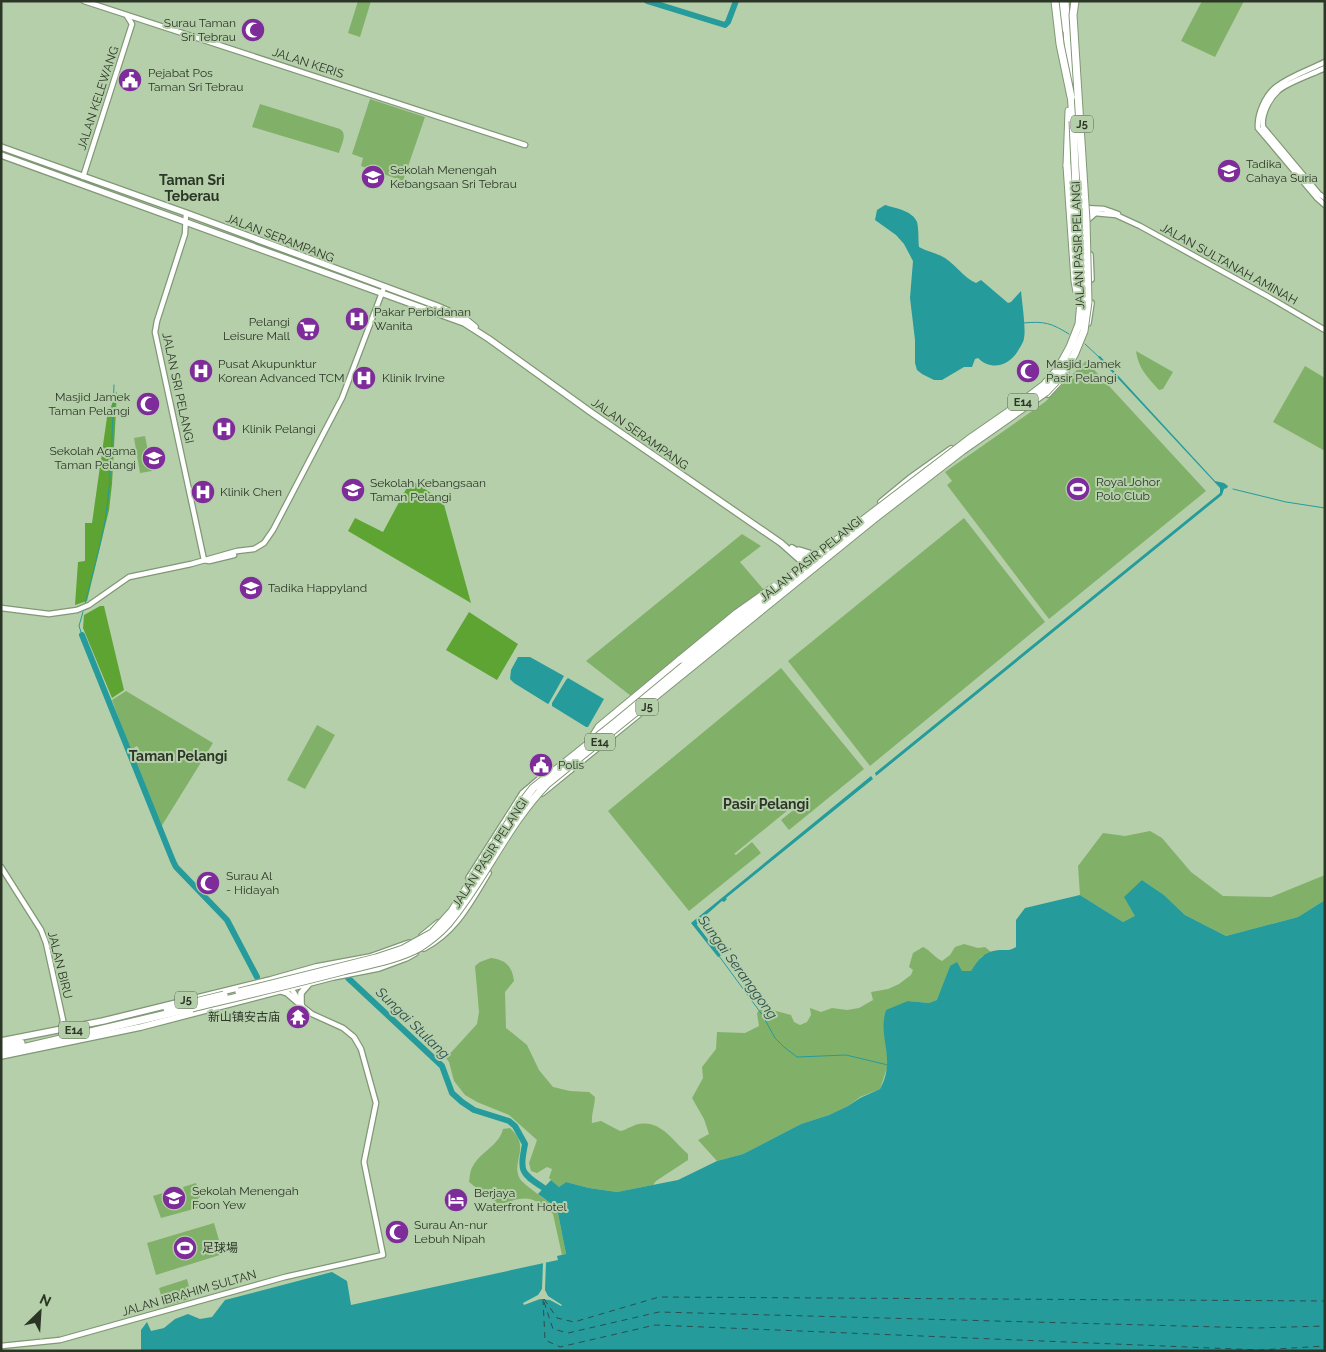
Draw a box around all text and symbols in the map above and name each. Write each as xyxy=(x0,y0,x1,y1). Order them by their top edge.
place label: Surau Taman Sri Tebrau xyxy=(164,16,236,44)
mosque icon: Surau Taman Sri Tebrau xyxy=(240,17,266,43)
street label: JALAN KELEWANG xyxy=(75,44,121,152)
street label: JALAN KERIS xyxy=(271,45,345,81)
place label: Pejabat Pos Taman Sri Tebrau xyxy=(148,66,243,94)
public building icon: Pejabat Pos Taman Sri Tebrau xyxy=(117,67,143,93)
road number: J5 xyxy=(1071,116,1093,132)
place label: Tadika Cahaya Suria xyxy=(1246,157,1318,185)
school or university icon: Tadika Cahaya Suria xyxy=(1216,158,1242,184)
place label: Sekolah Menengah Kebangsaan Sri Tebrau xyxy=(390,163,517,191)
school or university icon: Sekolah Menengah Kebangsaan Sri Tebrau xyxy=(360,164,386,190)
district label: Taman Sri Teberau xyxy=(159,172,225,204)
street label: JALAN PASIR PELANGI xyxy=(1069,181,1087,309)
street label: JALAN SERAMPANG xyxy=(224,211,336,265)
street label: JALAN SULTANAH AMINAH xyxy=(1158,220,1300,308)
place label: Pakar Perbidanan Wanita xyxy=(374,305,471,333)
hospital icon: Pakar Perbidanan Wanita xyxy=(344,306,370,332)
place label: Pelangi Leisure Mall xyxy=(223,315,291,343)
supermarket icon: Pelangi Leisure Mall xyxy=(295,316,321,342)
street label: JALAN SRI PELANGI xyxy=(159,331,197,445)
place label: Pusat Akupunktur Korean Advanced TCM xyxy=(218,357,344,385)
place label: Masjid Jamek Pasir Pelangi xyxy=(1046,357,1122,385)
hospital icon: Pusat Akupunktur Korean Advanced TCM xyxy=(188,358,214,384)
mosque icon: Masjid Jamek Pasir Pelangi xyxy=(1015,358,1041,384)
hospital icon: Klinik Irvine xyxy=(351,365,377,391)
place label: Klinik Irvine xyxy=(382,371,445,385)
place label: Masjid Jamek Taman Pelangi xyxy=(49,390,131,418)
mosque icon: Masjid Jamek Taman Pelangi xyxy=(135,391,161,417)
road number: E14 xyxy=(1008,394,1038,411)
street label: JALAN SERAMPANG xyxy=(589,395,691,473)
hospital icon: Klinik Pelangi xyxy=(211,416,237,442)
place label: Klinik Pelangi xyxy=(242,422,316,436)
place label: Sekolah Agama Taman Pelangi xyxy=(50,444,136,472)
school or university icon: Sekolah Agama Taman Pelangi xyxy=(141,445,167,471)
place label: Royal Johor Polo Club xyxy=(1096,475,1161,503)
place label: Sekolah Kebangsaan Taman Pelangi xyxy=(370,476,486,504)
sports icon: Royal Johor Polo Club xyxy=(1065,476,1091,502)
school or university icon: Sekolah Kebangsaan Taman Pelangi xyxy=(340,477,366,503)
hospital icon: Klinik Chen xyxy=(190,479,216,505)
place label: Klinik Chen xyxy=(220,485,282,499)
street label: JALAN PASIR PELANGI xyxy=(757,513,865,605)
school or university icon: Tadika Happyland xyxy=(238,575,264,601)
place label: Tadika Happyland xyxy=(268,581,367,595)
road number: J5 xyxy=(636,699,658,716)
road number: E14 xyxy=(585,734,615,750)
district label: Taman Pelangi xyxy=(129,748,227,764)
public building icon: Polis xyxy=(528,752,554,778)
place label: Polis xyxy=(558,758,584,772)
street label: JALAN PASIR PELANGI xyxy=(449,796,531,910)
district label: Pasir Pelangi xyxy=(723,796,809,812)
place label: Surau Al - Hidayah xyxy=(226,869,279,897)
mosque icon: Surau Al - Hidayah xyxy=(195,870,221,896)
water label: Sungai Seranggong xyxy=(694,911,781,1022)
street label: JALAN BIRU xyxy=(45,930,75,1000)
water label: Sungai Stulang xyxy=(372,983,453,1062)
road number: J5 xyxy=(175,992,197,1008)
temple icon: 新山镇安古庙 xyxy=(285,1004,311,1030)
place label: 新山镇安古庙 xyxy=(208,1010,280,1024)
road number: E14 xyxy=(59,1022,89,1038)
place label: Sekolah Menengah Foon Yew xyxy=(192,1184,299,1212)
school or university icon: Sekolah Menengah Foon Yew xyxy=(161,1185,187,1211)
place label: Berjaya Waterfront Hotel xyxy=(474,1186,567,1214)
hotel icon: Berjaya Waterfront Hotel xyxy=(443,1187,469,1213)
place label: Surau An-nur Lebuh Nipah xyxy=(414,1218,488,1246)
mosque icon: Surau An-nur Lebuh Nipah xyxy=(384,1219,410,1245)
sports icon: 足球場 xyxy=(172,1235,198,1261)
place label: 足球場 xyxy=(202,1241,238,1255)
street label: JALAN IBRAHIM SULTAN xyxy=(120,1267,258,1319)
north arrow xyxy=(15,1287,65,1337)
text: N xyxy=(37,1291,54,1310)

